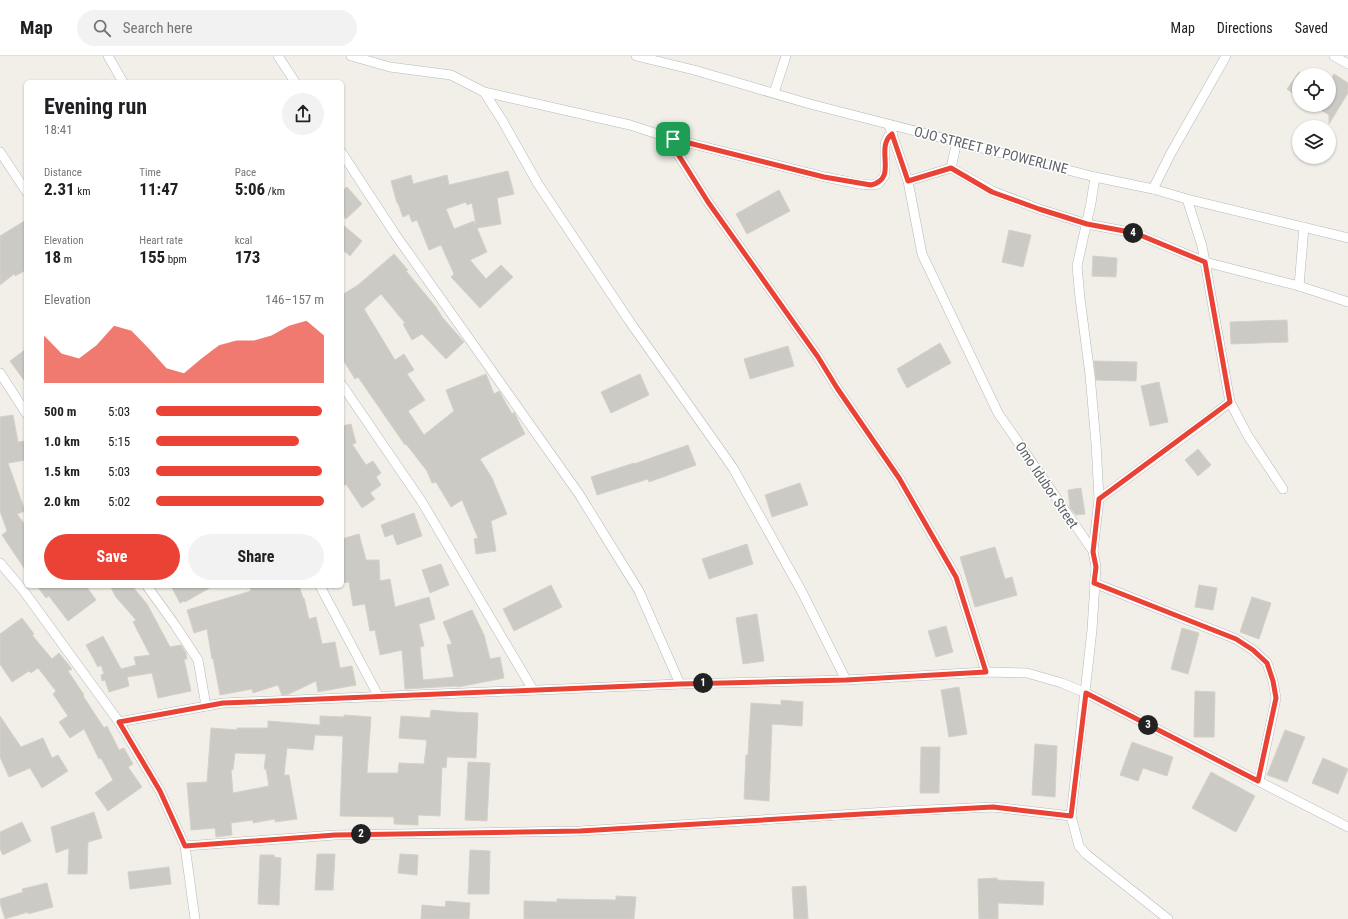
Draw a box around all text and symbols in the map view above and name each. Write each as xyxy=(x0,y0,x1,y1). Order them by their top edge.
search box xyxy=(77,10,357,46)
text: Map xyxy=(20,16,53,39)
icon: search xyxy=(91,17,113,39)
text: Search here xyxy=(123,19,193,37)
text: Map xyxy=(1171,20,1195,36)
text: Directions xyxy=(1217,20,1273,36)
text: Saved xyxy=(1295,20,1328,36)
map controls xyxy=(1292,68,1336,164)
button: locate xyxy=(1292,68,1336,112)
button: share xyxy=(282,93,324,135)
text: Evening run xyxy=(44,94,147,119)
button: layers xyxy=(1292,120,1336,164)
text: 18:41 xyxy=(44,122,73,137)
pin xyxy=(656,122,690,156)
street label: OJO STREET BY POWERLINE xyxy=(912,123,1070,177)
icon: arrive xyxy=(662,128,684,150)
text: Distance xyxy=(44,166,82,179)
text: Time xyxy=(139,166,161,179)
text: Pace xyxy=(235,166,256,179)
text: 2.31 xyxy=(44,179,75,199)
text: 11:47 xyxy=(139,179,178,199)
text: 5:06 xyxy=(235,179,265,199)
text: km xyxy=(75,185,90,198)
text: /km xyxy=(265,185,285,198)
pin: 4 xyxy=(1123,223,1143,243)
text: 4 xyxy=(1130,226,1136,239)
text: Elevation xyxy=(44,234,84,247)
text: Heart rate xyxy=(139,234,183,247)
text: kcal xyxy=(235,234,252,247)
text: 18 xyxy=(44,247,61,267)
text: 155 xyxy=(139,247,165,267)
text: 173 xyxy=(235,247,260,267)
text: m xyxy=(61,253,72,266)
text: bpm xyxy=(165,253,187,266)
text: Elevation xyxy=(44,292,91,307)
text: 146–157 m xyxy=(265,292,324,307)
text: 500 m xyxy=(44,404,76,419)
text: 5:03 xyxy=(108,404,130,419)
text: 1.0 km xyxy=(44,434,80,449)
text: 5:15 xyxy=(108,434,130,449)
street label: Omo Idubor Street xyxy=(1012,439,1082,531)
text: 1.5 km xyxy=(44,464,80,479)
text: 5:03 xyxy=(108,464,130,479)
text: 2.0 km xyxy=(44,494,80,509)
text: 5:02 xyxy=(108,494,130,509)
button: Save xyxy=(44,534,180,580)
button: Share xyxy=(188,534,324,580)
pin: 1 xyxy=(693,673,713,693)
text: 1 xyxy=(700,676,706,689)
pin: 3 xyxy=(1138,715,1158,735)
text: 3 xyxy=(1145,718,1151,731)
pin: 2 xyxy=(351,824,371,844)
text: 2 xyxy=(358,827,364,840)

